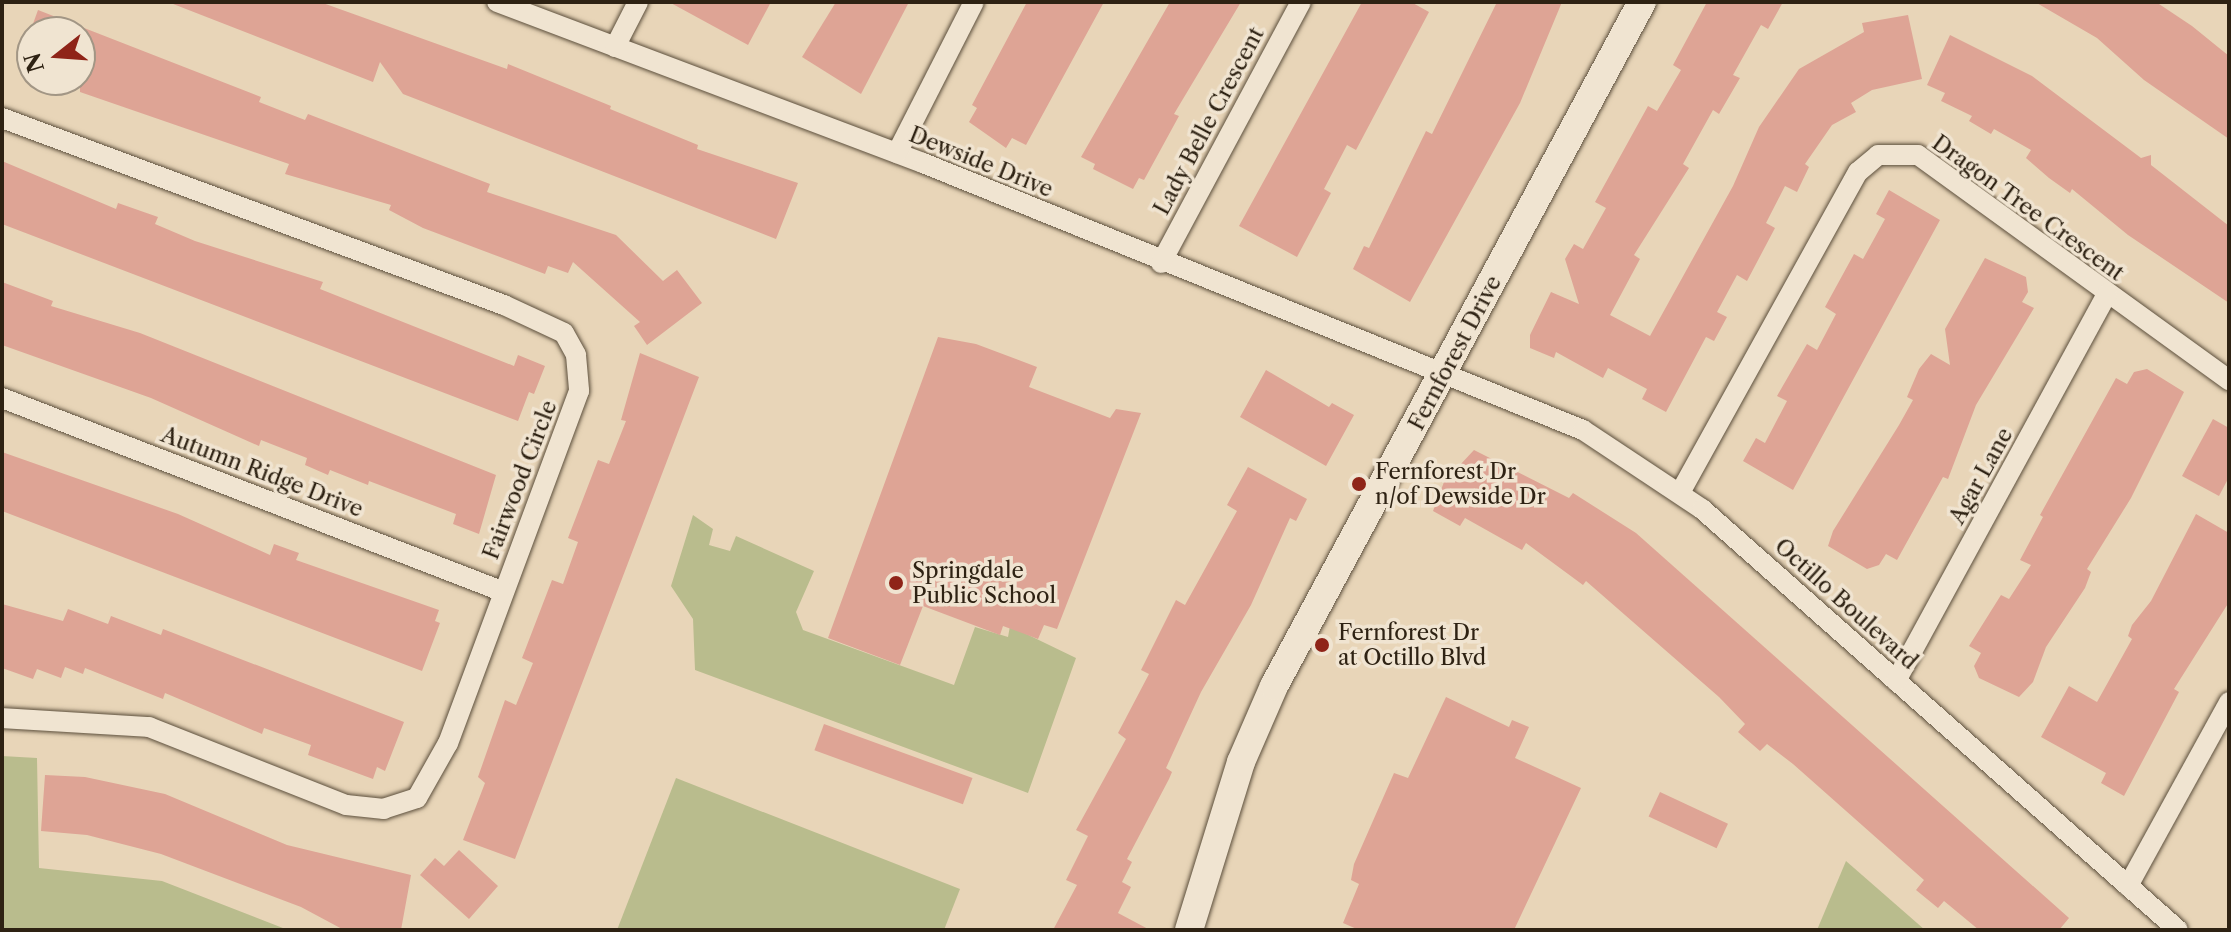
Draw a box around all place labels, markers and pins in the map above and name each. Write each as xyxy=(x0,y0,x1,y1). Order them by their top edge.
place label: Fernforest Dr n/of Dewside Dr xyxy=(1375,458,1546,510)
marker: Fernforest Dr n/of Dewside Dr xyxy=(1350,475,1368,493)
place label: Springdale Public School xyxy=(912,557,1056,608)
marker: Springdale Public School xyxy=(887,574,905,592)
place label: Fernforest Dr at Octillo Blvd xyxy=(1338,619,1486,670)
marker: Fernforest Dr at Octillo Blvd xyxy=(1313,636,1331,654)

